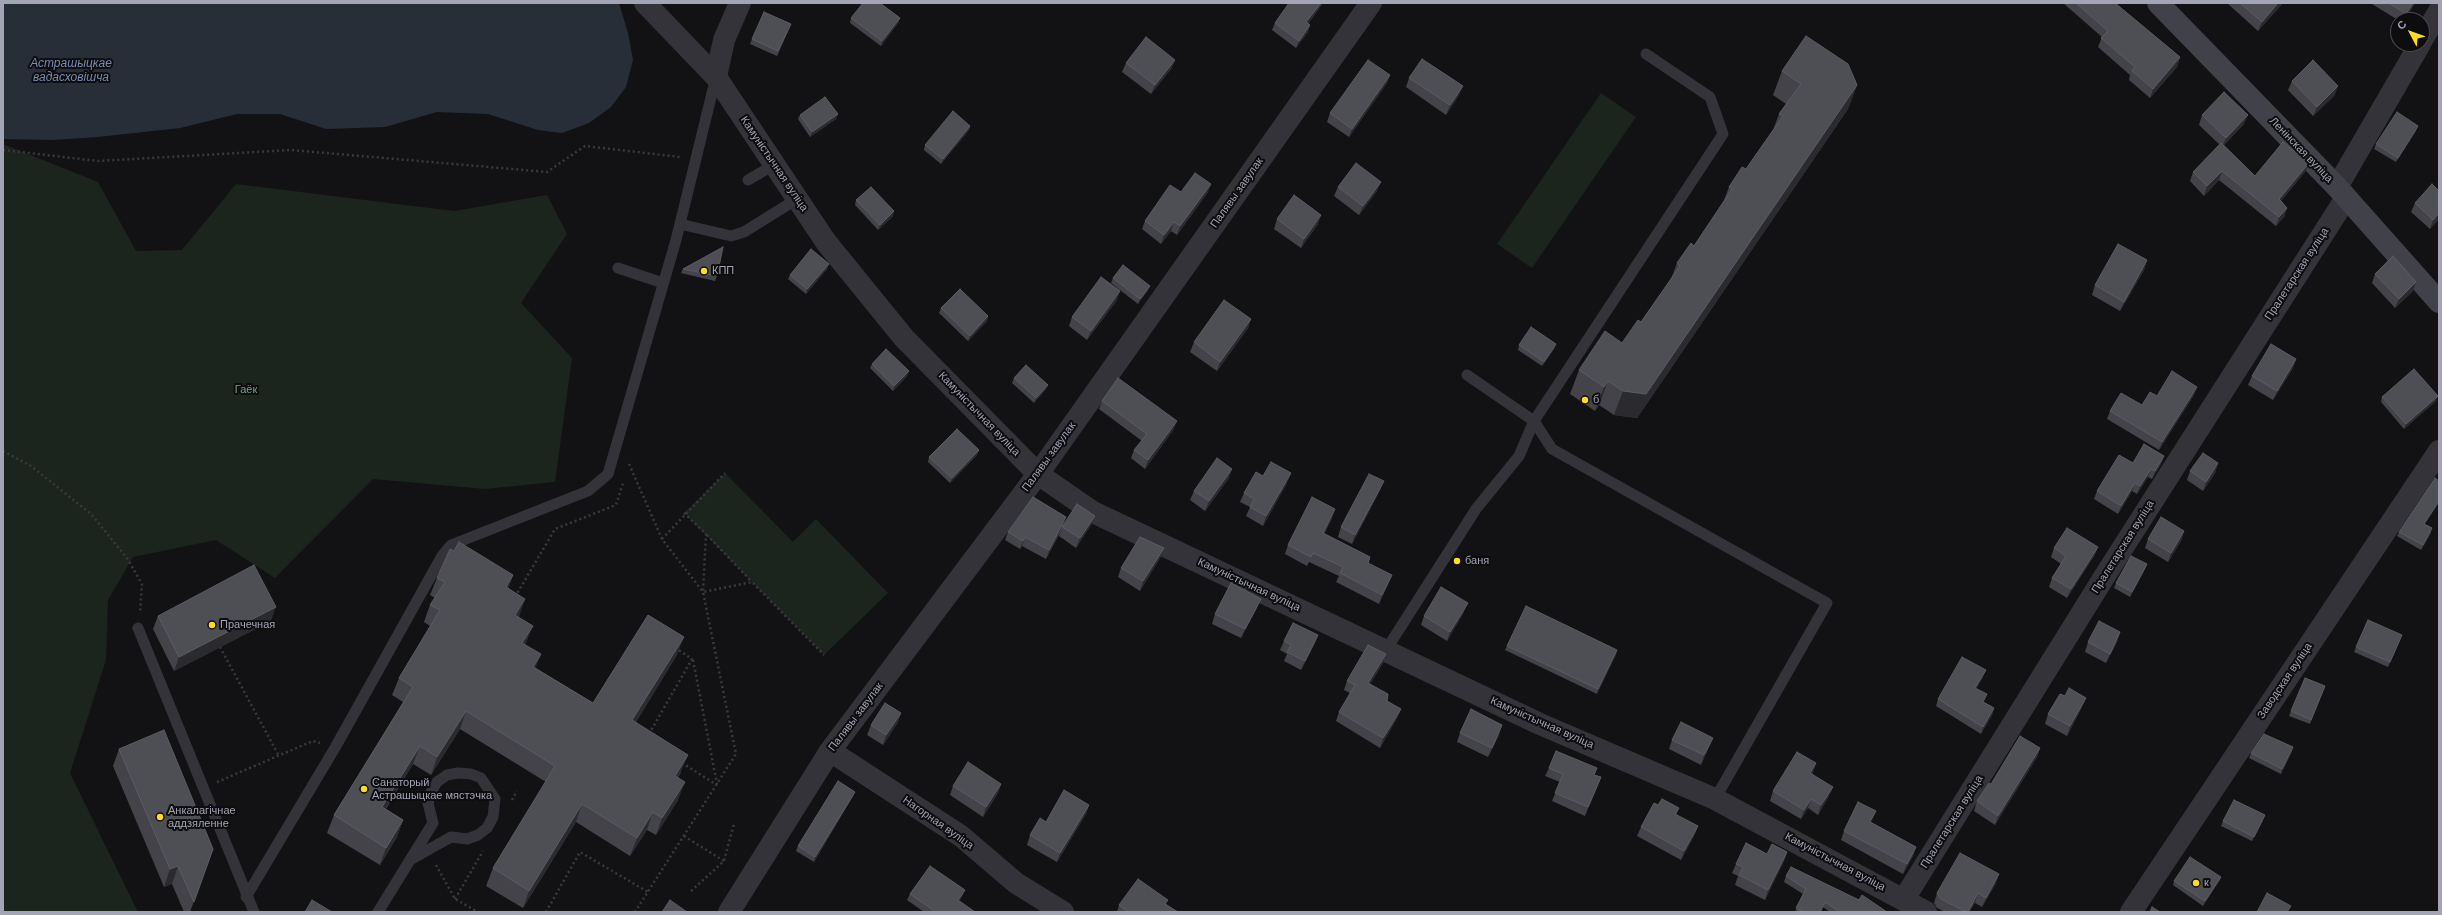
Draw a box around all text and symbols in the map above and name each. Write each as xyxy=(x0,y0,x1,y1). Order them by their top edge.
north arrow xyxy=(2390,12,2430,52)
text: С xyxy=(2395,18,2409,32)
water label: Астрашыцкае вадасховішча xyxy=(30,57,112,85)
street label: Камуністычная вуліца xyxy=(737,114,811,214)
street label: Ленінская вуліца xyxy=(2266,115,2336,185)
street label: Палявы завулак xyxy=(1208,155,1266,231)
street label: Пралетарская вуліца xyxy=(2262,225,2332,323)
place label: КПП xyxy=(712,264,734,278)
marker: КПП xyxy=(699,266,709,276)
street label: Камуністычная вуліца xyxy=(935,369,1023,459)
park label: Гаёк xyxy=(235,383,257,397)
place label: б xyxy=(1593,393,1599,407)
marker: б xyxy=(1580,395,1590,405)
street label: Палявы завулак xyxy=(1019,420,1079,494)
street label: Пралетарская вуліца xyxy=(2089,498,2157,596)
place label: баня xyxy=(1465,554,1489,568)
street label: Камуністычная вуліца xyxy=(1196,555,1302,615)
marker: баня xyxy=(1452,556,1462,566)
place label: Прачечная xyxy=(220,618,275,632)
marker: Прачечная xyxy=(207,620,217,630)
street label: Заводская вуліца xyxy=(2255,641,2315,721)
street label: Палявы завулак xyxy=(826,680,886,754)
street label: Камуністычная вуліца xyxy=(1488,694,1596,752)
street label: Пралетарская вуліца xyxy=(1918,773,1986,871)
place label: Санаторый Астрашыцкае мястэчка xyxy=(372,776,492,802)
marker: Санаторый Астрашыцкае мястэчка xyxy=(359,784,369,794)
street label: Нагорная вуліца xyxy=(900,794,976,852)
place label: Анкалагічнае аддзяленне xyxy=(168,804,236,830)
marker: Анкалагічнае аддзяленне xyxy=(155,812,165,822)
street label: Камуністычная вуліца xyxy=(1783,830,1887,894)
place label: к xyxy=(2204,876,2209,890)
marker: к xyxy=(2191,878,2201,888)

